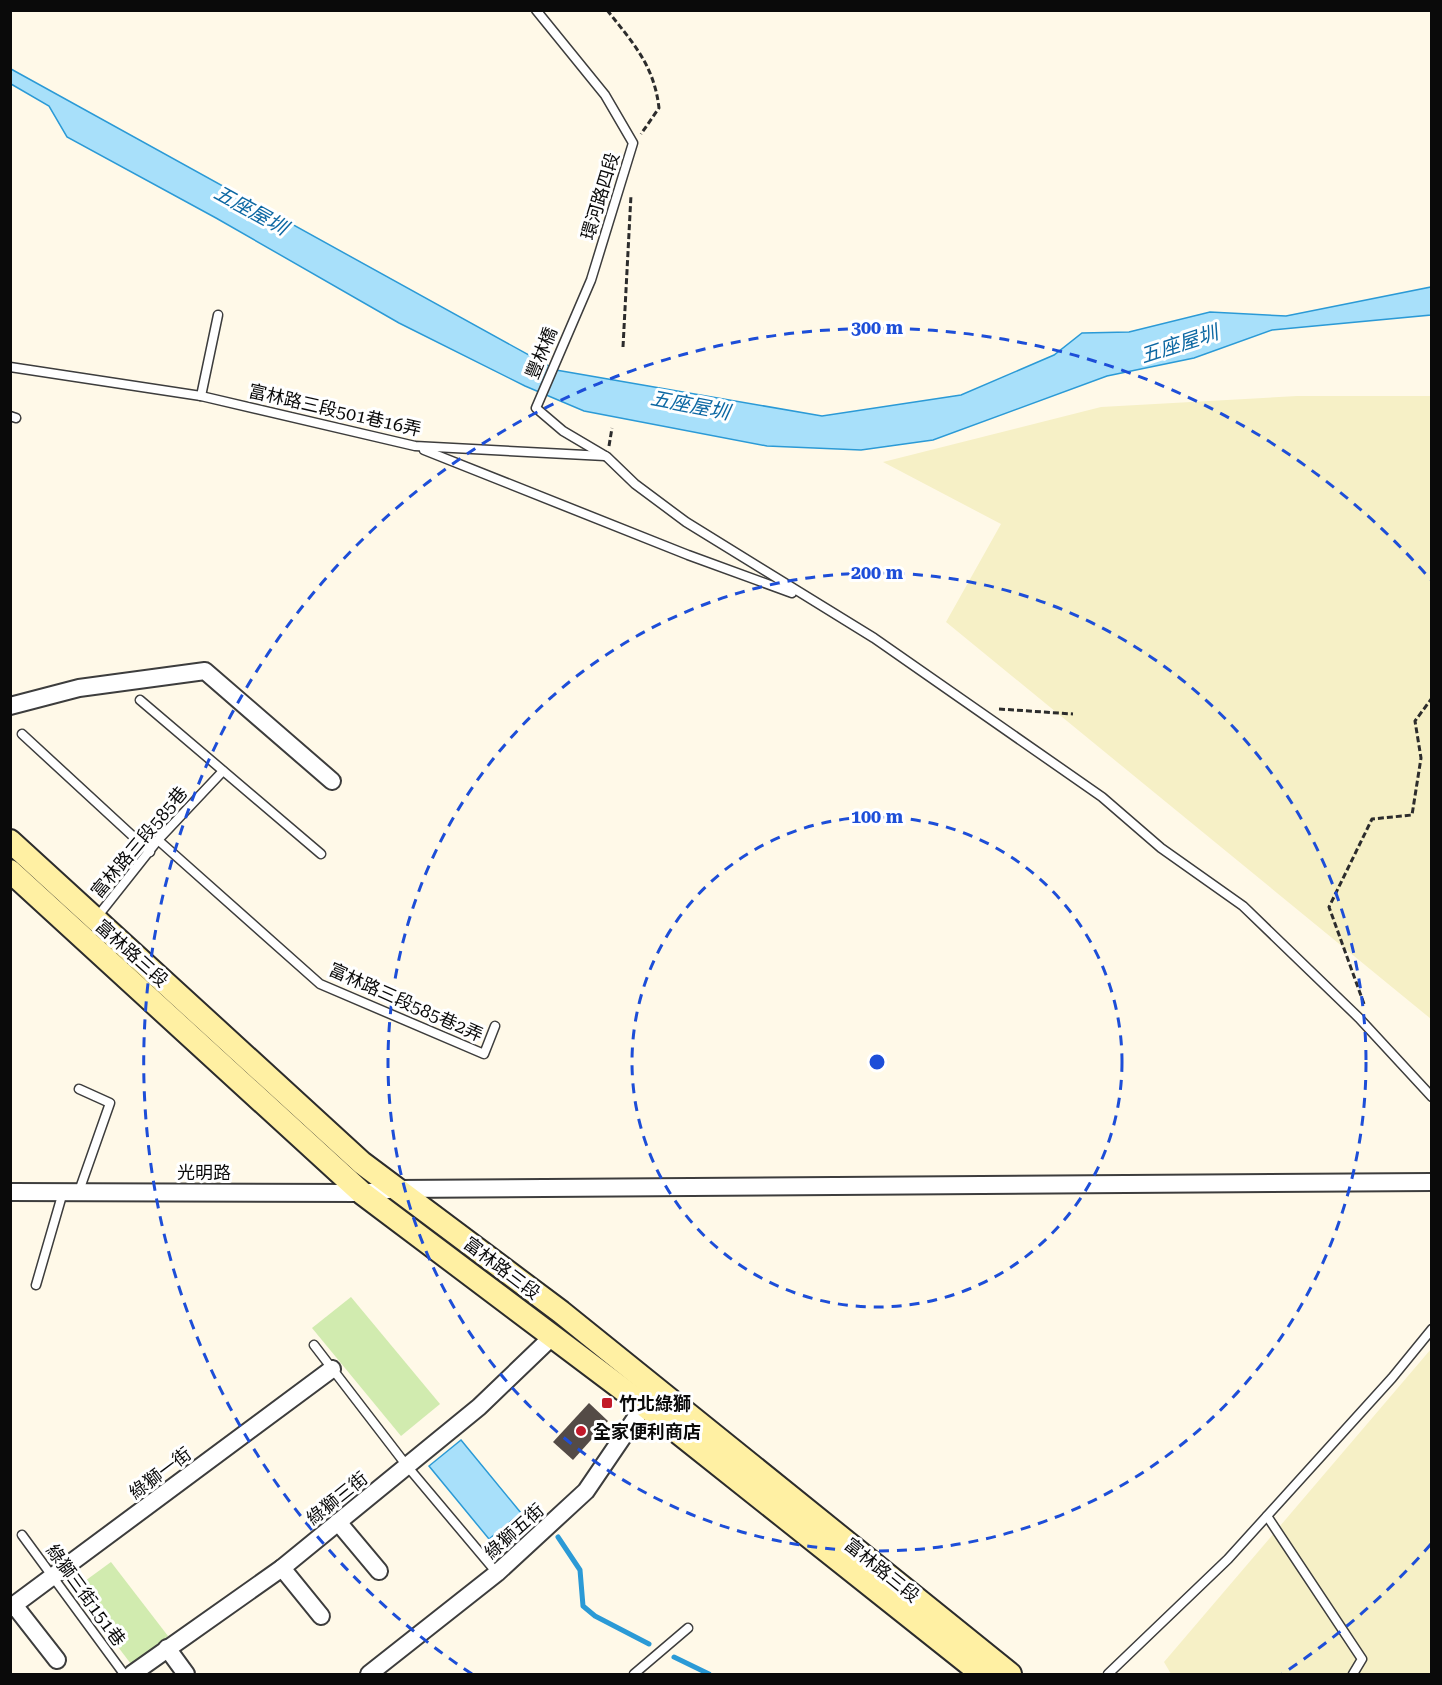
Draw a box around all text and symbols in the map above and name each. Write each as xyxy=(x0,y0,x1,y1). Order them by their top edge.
street label: 環河路四段 xyxy=(577,150,623,242)
water label: 五座屋圳 xyxy=(210,180,294,241)
text: 300 m xyxy=(851,317,904,338)
water label: 五座屋圳 xyxy=(1137,319,1224,368)
street label: 豐林橋 xyxy=(521,324,561,382)
street label: 富林路三段501巷16弄 xyxy=(247,380,423,440)
water label: 五座屋圳 xyxy=(648,386,734,425)
text: 200 m xyxy=(851,562,904,583)
street label: 富林路三段585巷 xyxy=(87,782,191,902)
text: 100 m xyxy=(851,806,904,827)
street label: 富林路三段 xyxy=(92,915,172,991)
street label: 富林路三段585巷2弄 xyxy=(326,959,486,1045)
centre of rings xyxy=(867,1052,887,1072)
street label: 光明路 xyxy=(177,1162,231,1183)
street label: 富林路三段 xyxy=(460,1233,544,1303)
place label: 竹北綠獅 xyxy=(619,1393,691,1414)
marker: 竹北綠獅 xyxy=(600,1396,614,1410)
place label: 全家便利商店 xyxy=(593,1421,701,1442)
marker: 全家便利商店 xyxy=(574,1424,588,1438)
street label: 綠獅一街 xyxy=(125,1443,195,1503)
street label: 綠獅三街 xyxy=(302,1467,372,1529)
street label: 綠獅五街 xyxy=(480,1499,548,1563)
street label: 富林路三段 xyxy=(840,1534,924,1606)
street label: 綠獅三街151巷 xyxy=(42,1540,130,1650)

